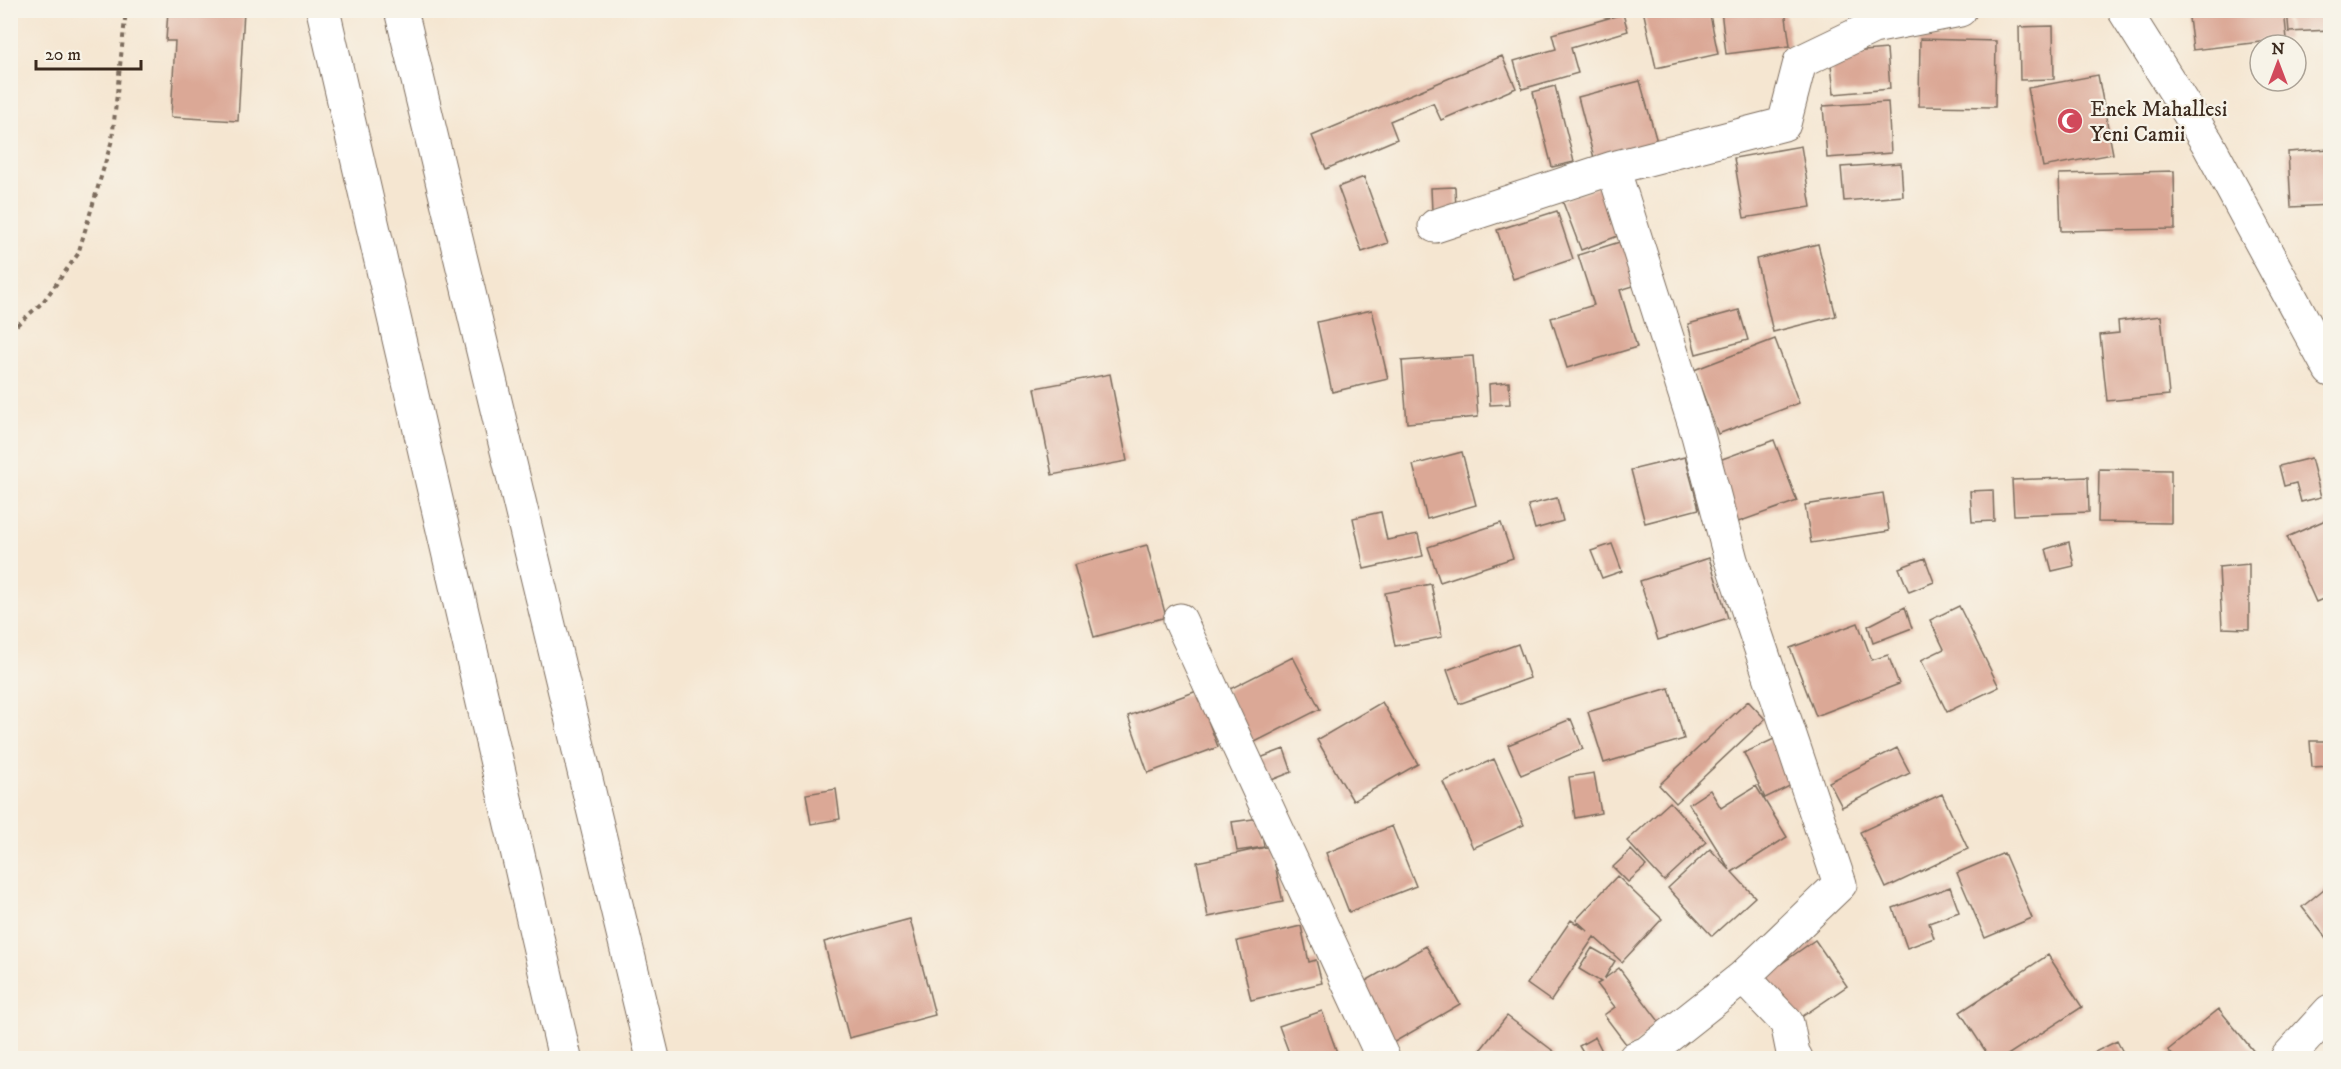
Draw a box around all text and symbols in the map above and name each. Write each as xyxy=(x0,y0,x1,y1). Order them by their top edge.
scale bar xyxy=(36,33,141,71)
north arrow xyxy=(2248,33,2308,93)
text: N xyxy=(2271,39,2285,59)
text: 20 m xyxy=(45,44,81,66)
place label: Enek Mahallesi Yeni Camii xyxy=(2090,96,2227,148)
mosque icon: Enek Mahallesi Yeni Camii xyxy=(2055,106,2085,136)

